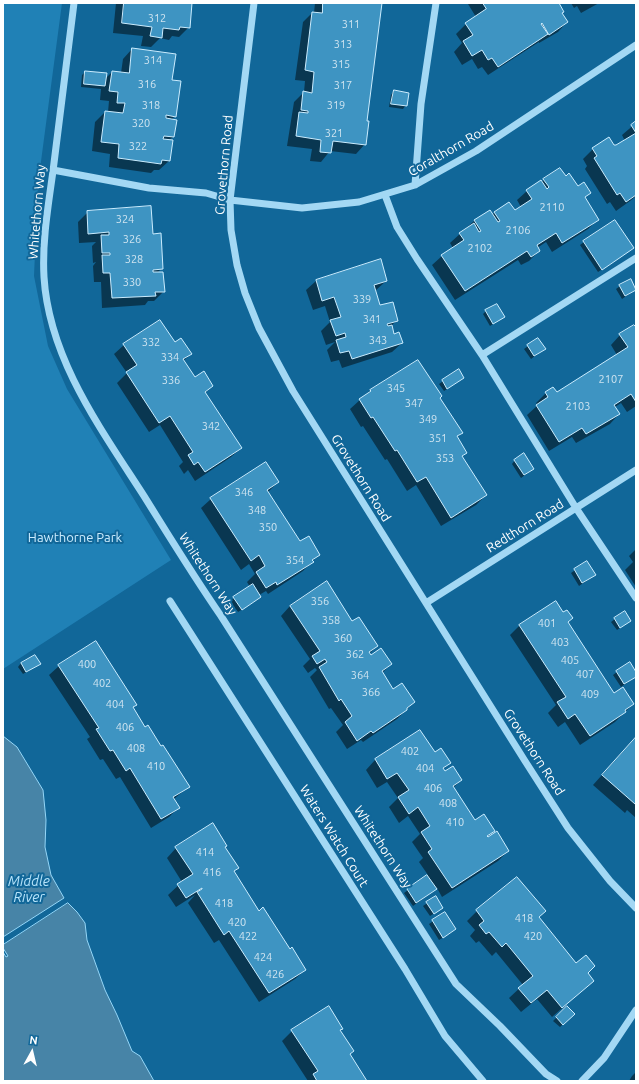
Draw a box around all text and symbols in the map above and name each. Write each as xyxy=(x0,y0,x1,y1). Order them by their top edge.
house number: 312 xyxy=(148,11,166,25)
house number: 311 xyxy=(342,17,360,31)
house number: 313 xyxy=(334,37,352,51)
house number: 314 xyxy=(144,53,162,67)
house number: 315 xyxy=(332,57,350,71)
house number: 316 xyxy=(138,77,156,91)
house number: 317 xyxy=(334,78,352,92)
house number: 318 xyxy=(142,98,160,112)
house number: 319 xyxy=(327,98,345,112)
street label: Grovethorn Road xyxy=(212,114,236,216)
house number: 320 xyxy=(132,116,150,130)
street label: Coralthorn Road xyxy=(406,118,496,180)
house number: 321 xyxy=(325,126,343,140)
house number: 322 xyxy=(129,139,147,153)
street label: Whitethorn Way xyxy=(25,164,49,260)
house number: 2110 xyxy=(540,200,564,214)
house number: 324 xyxy=(116,212,134,226)
house number: 2106 xyxy=(506,223,530,237)
house number: 326 xyxy=(123,232,141,246)
house number: 2102 xyxy=(468,241,492,255)
house number: 328 xyxy=(125,252,143,266)
house number: 330 xyxy=(123,275,141,289)
house number: 339 xyxy=(353,292,371,306)
house number: 341 xyxy=(363,312,381,326)
house number: 343 xyxy=(369,333,387,347)
house number: 332 xyxy=(142,335,160,349)
house number: 334 xyxy=(161,350,179,364)
house number: 2107 xyxy=(599,372,623,386)
house number: 336 xyxy=(162,373,180,387)
house number: 345 xyxy=(387,381,405,395)
house number: 347 xyxy=(405,396,423,410)
house number: 2103 xyxy=(566,399,590,413)
house number: 349 xyxy=(419,412,437,426)
house number: 342 xyxy=(202,419,220,433)
street label: Grovethorn Road xyxy=(328,431,394,525)
house number: 351 xyxy=(429,431,447,445)
house number: 353 xyxy=(436,451,454,465)
house number: 346 xyxy=(235,485,253,499)
street label: Redthorn Road xyxy=(483,496,567,556)
house number: 348 xyxy=(248,503,266,517)
house number: 350 xyxy=(259,520,277,534)
park label: Hawthorne Park xyxy=(28,530,122,546)
street label: Whitethorn Way xyxy=(176,530,240,618)
house number: 354 xyxy=(286,553,304,567)
house number: 356 xyxy=(311,594,329,608)
house number: 358 xyxy=(322,613,340,627)
house number: 401 xyxy=(538,616,556,630)
house number: 360 xyxy=(334,631,352,645)
house number: 403 xyxy=(551,635,569,649)
house number: 362 xyxy=(346,647,364,661)
house number: 405 xyxy=(561,653,579,667)
house number: 400 xyxy=(78,657,96,671)
house number: 407 xyxy=(576,667,594,681)
house number: 364 xyxy=(351,668,369,682)
house number: 402 xyxy=(93,676,111,690)
house number: 366 xyxy=(362,685,380,699)
house number: 409 xyxy=(581,687,599,701)
house number: 404 xyxy=(106,697,124,711)
street label: Grovethorn Road xyxy=(500,706,568,798)
house number: 406 xyxy=(116,720,134,734)
house number: 408 xyxy=(127,741,145,755)
house number: 402 xyxy=(401,744,419,758)
house number: 410 xyxy=(147,759,165,773)
house number: 404 xyxy=(416,761,434,775)
house number: 406 xyxy=(424,781,442,795)
street label: Waters Watch Court xyxy=(296,782,372,890)
house number: 408 xyxy=(439,796,457,810)
street label: Whitethorn Way xyxy=(351,803,415,891)
house number: 410 xyxy=(446,815,464,829)
house number: 414 xyxy=(196,845,214,859)
house number: 416 xyxy=(203,865,221,879)
water label: Middle River xyxy=(8,873,50,906)
house number: 418 xyxy=(215,896,233,910)
house number: 418 xyxy=(515,911,533,925)
house number: 420 xyxy=(228,915,246,929)
house number: 422 xyxy=(239,929,257,943)
house number: 420 xyxy=(524,929,542,943)
house number: 424 xyxy=(254,950,272,964)
house number: 426 xyxy=(266,967,284,981)
north arrow xyxy=(12,1032,52,1072)
text: N xyxy=(29,1034,39,1047)

